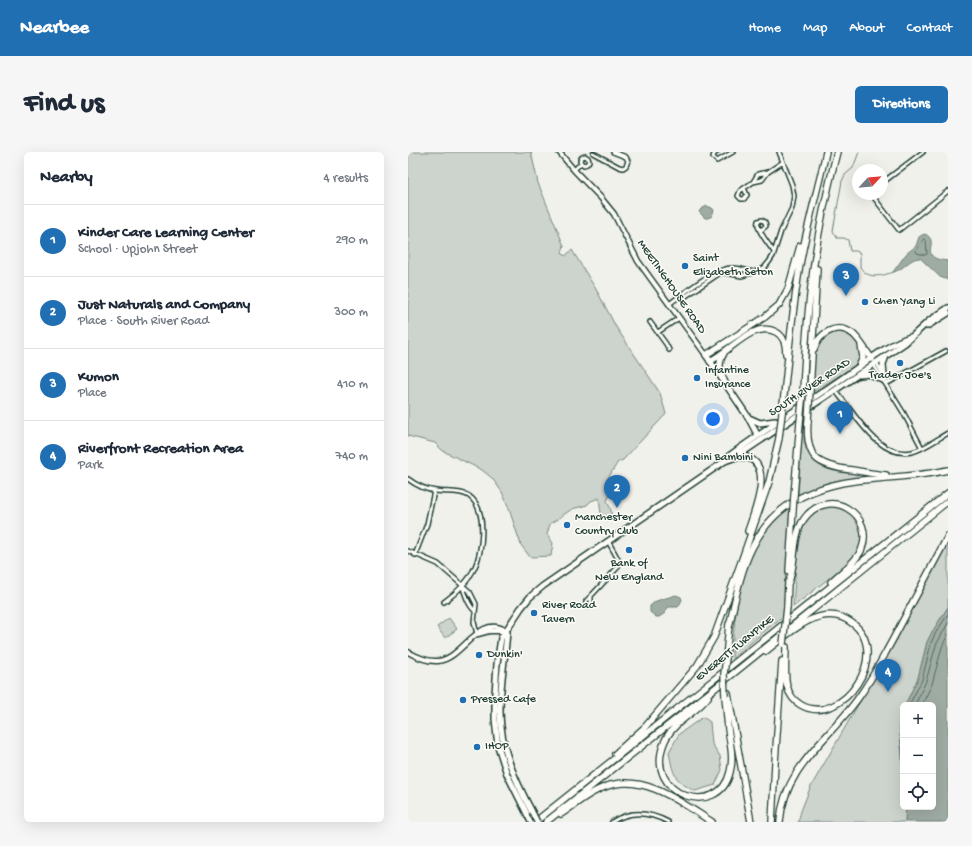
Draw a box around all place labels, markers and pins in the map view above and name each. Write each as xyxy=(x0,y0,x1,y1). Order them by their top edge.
place label: Saint Elizabeth Seton xyxy=(693,252,773,280)
marker: Saint Elizabeth Seton xyxy=(680,261,690,271)
pin: 3 xyxy=(833,263,859,296)
place label: Chen Yang Li xyxy=(873,295,936,309)
marker: Chen Yang Li xyxy=(860,297,870,307)
marker: Trader Joe's xyxy=(895,358,905,368)
place label: Infantine Insurance xyxy=(705,364,751,392)
place label: Trader Joe's xyxy=(868,369,932,383)
marker: Infantine Insurance xyxy=(692,373,702,383)
pin: 1 xyxy=(827,401,853,434)
place label: Nini Bambini xyxy=(693,451,754,465)
marker: Nini Bambini xyxy=(680,453,690,463)
pin: 2 xyxy=(604,475,630,508)
place label: Manchester Country Club xyxy=(575,511,639,539)
marker: Manchester Country Club xyxy=(562,520,572,530)
marker: Bank of New England xyxy=(624,545,634,555)
place label: Bank of New England xyxy=(595,557,664,585)
place label: River Road Tavern xyxy=(541,599,597,627)
marker: River Road Tavern xyxy=(529,608,539,618)
place label: Dunkin' xyxy=(486,648,523,662)
marker: Dunkin' xyxy=(474,650,484,660)
pin: 4 xyxy=(875,659,901,692)
place label: Pressed Cafe xyxy=(470,693,537,707)
marker: Pressed Cafe xyxy=(458,695,468,705)
place label: IHOP xyxy=(485,740,509,754)
marker: IHOP xyxy=(472,742,482,752)

